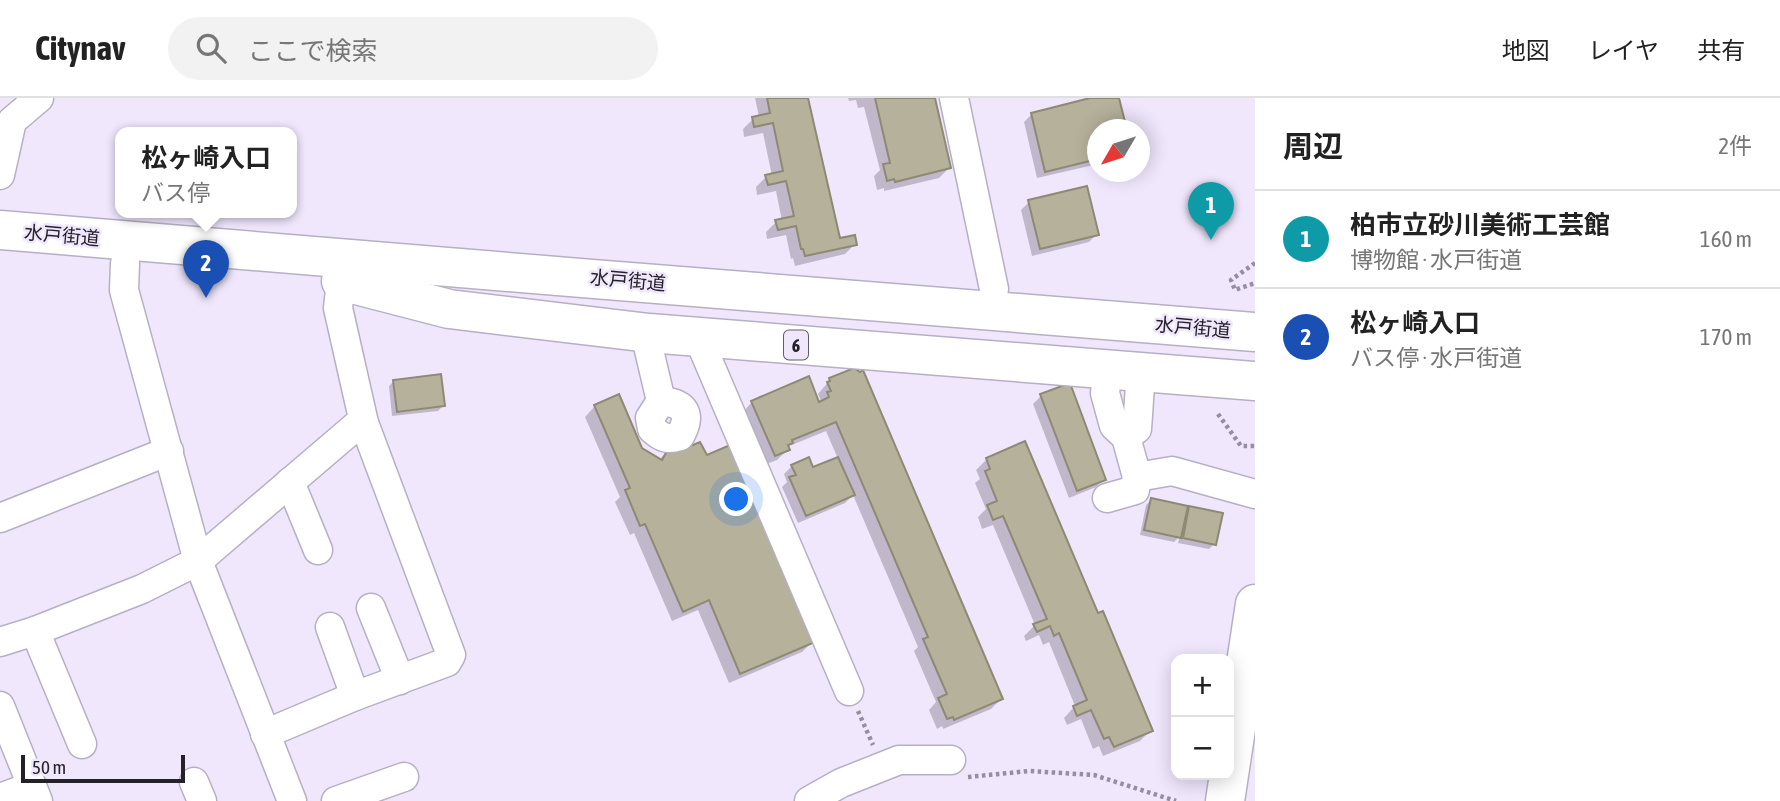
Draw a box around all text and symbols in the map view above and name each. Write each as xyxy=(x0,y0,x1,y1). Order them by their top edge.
search box xyxy=(168,17,658,80)
text: Citynav xyxy=(35,29,126,67)
icon: search xyxy=(192,29,230,67)
text: ここで検索 xyxy=(248,36,378,66)
text: 地図 xyxy=(1502,37,1550,64)
text: レイヤ xyxy=(1588,37,1659,64)
text: 共有 xyxy=(1697,37,1745,64)
north arrow xyxy=(1087,119,1150,182)
popup xyxy=(115,127,297,218)
text: 周辺 xyxy=(1283,129,1343,163)
text: 2件 xyxy=(1718,133,1752,159)
text: 松ヶ崎入口 xyxy=(141,143,271,173)
text: バス停 xyxy=(141,180,210,206)
pin: 1 xyxy=(1188,182,1234,240)
text: 柏市立砂川美術工芸館 xyxy=(1350,210,1610,240)
street label: 水戸街道 xyxy=(23,221,101,249)
text: 1 xyxy=(1301,226,1311,252)
text: 160 m xyxy=(1700,226,1752,252)
pin: 2 xyxy=(183,240,229,298)
text: 博物館 · 水戸街道 xyxy=(1350,247,1522,273)
street label: 水戸街道 xyxy=(589,266,667,294)
text: 松ヶ崎入口 xyxy=(1350,308,1480,338)
street label: 水戸街道 xyxy=(1154,313,1232,341)
text: 2 xyxy=(1301,324,1311,350)
text: 170 m xyxy=(1700,324,1752,350)
road number: 6 xyxy=(784,330,808,360)
text: バス停 · 水戸街道 xyxy=(1350,345,1522,371)
your location xyxy=(719,482,753,516)
map controls xyxy=(1171,654,1234,780)
button: + xyxy=(1171,654,1234,717)
button: − xyxy=(1171,717,1234,780)
scale bar xyxy=(21,752,186,784)
text: 50 m xyxy=(32,756,66,778)

